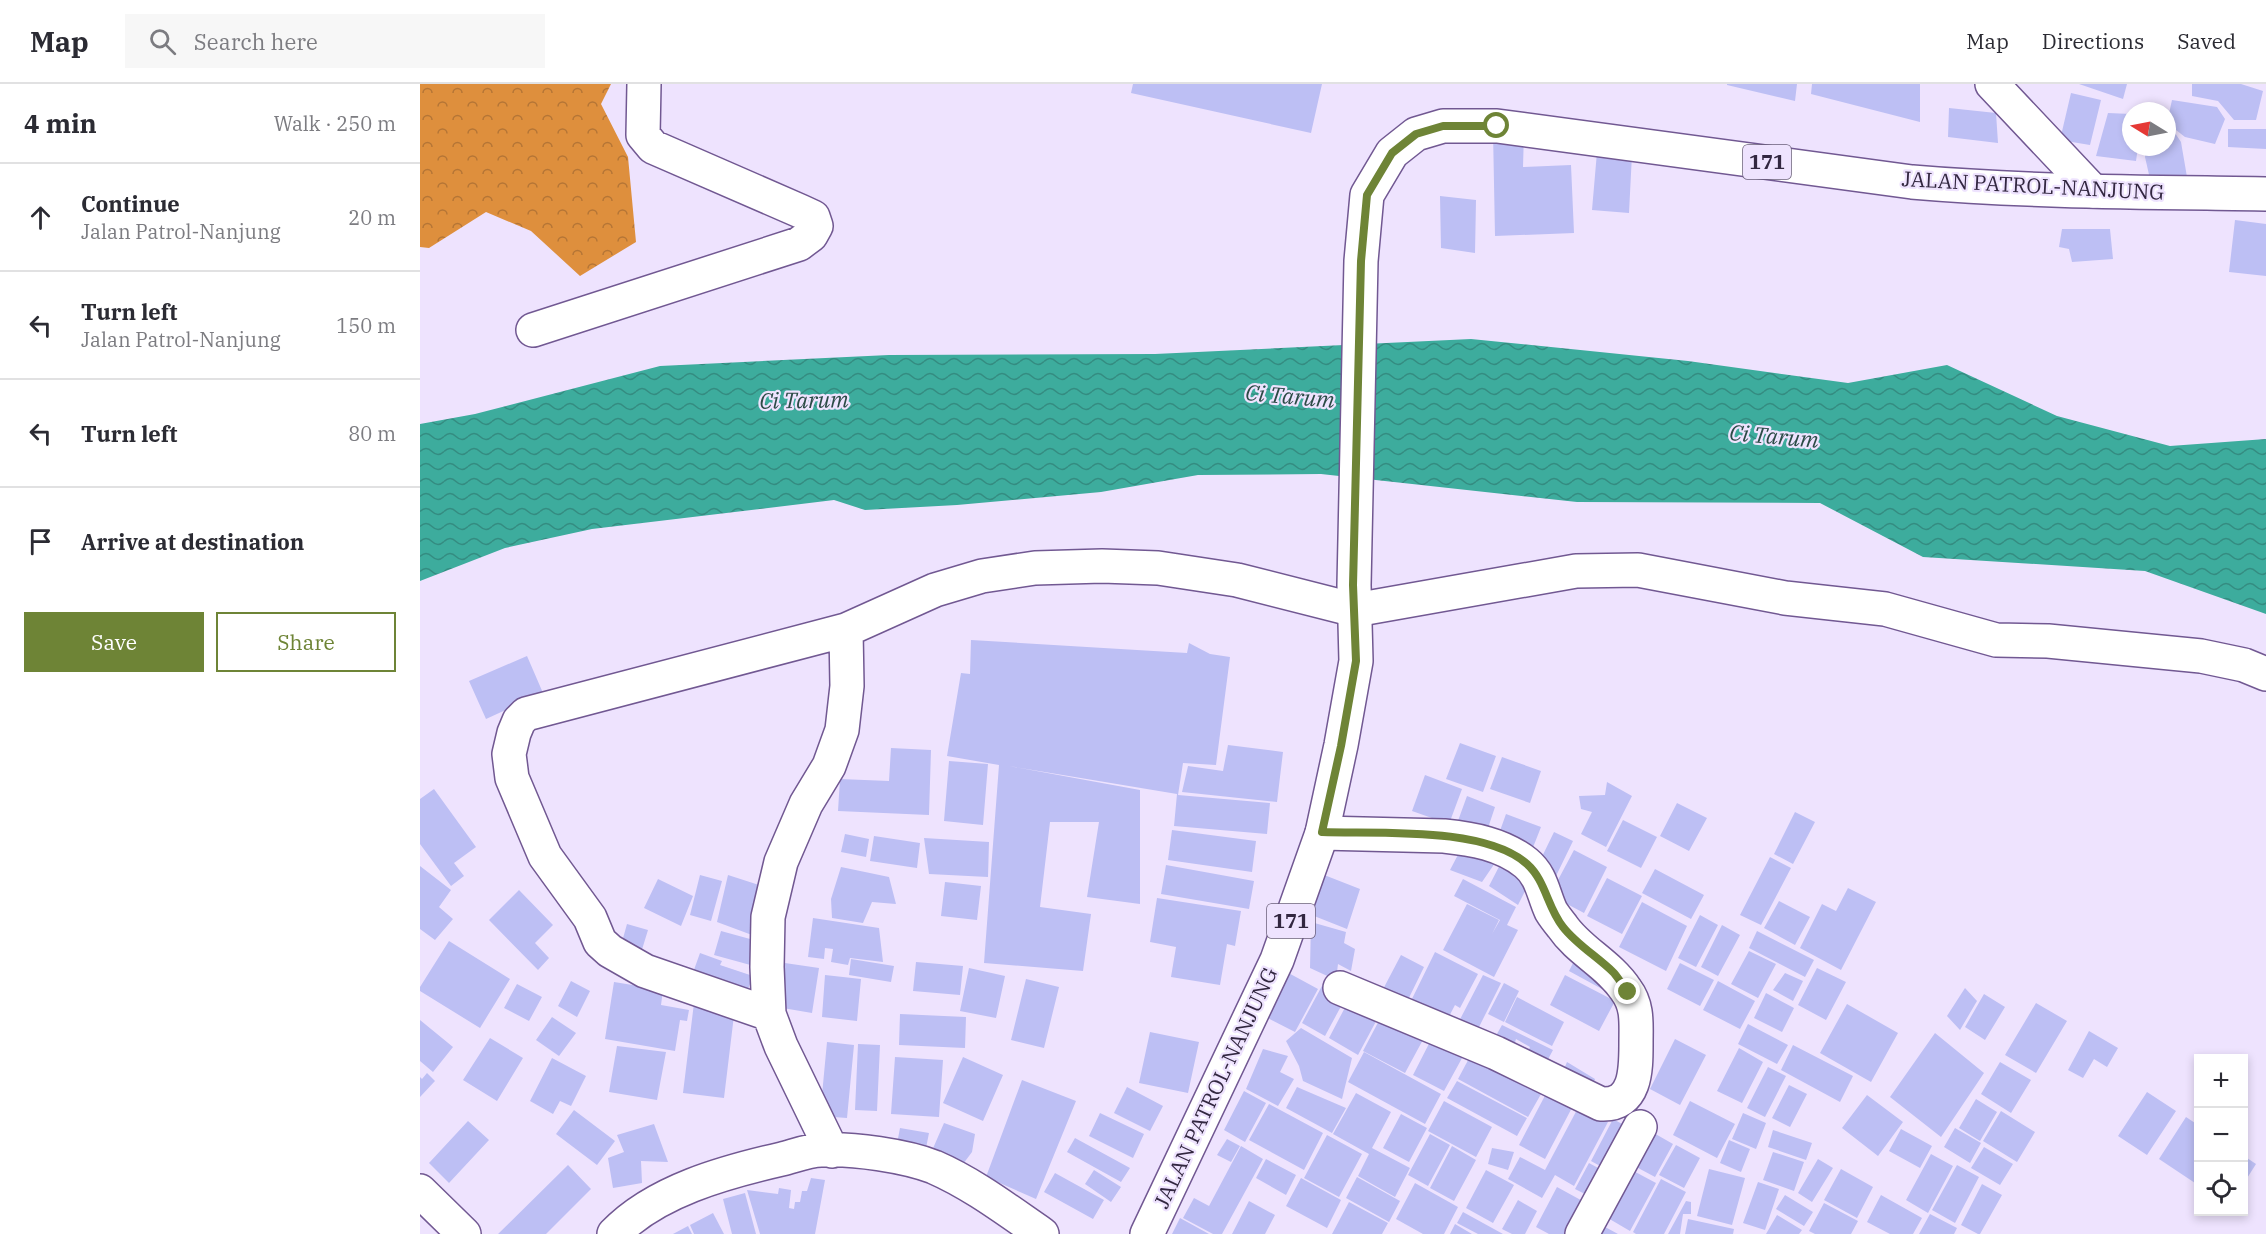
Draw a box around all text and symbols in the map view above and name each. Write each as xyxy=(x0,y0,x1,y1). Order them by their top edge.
search box xyxy=(125,14,545,68)
text: Map xyxy=(30,23,89,60)
icon: search xyxy=(146,25,179,58)
text: Search here xyxy=(194,27,318,56)
text: Map xyxy=(1966,27,2009,55)
text: Directions xyxy=(2042,27,2144,55)
text: Saved xyxy=(2177,27,2236,55)
north arrow xyxy=(2122,102,2176,156)
text: 4 min xyxy=(24,106,97,140)
text: Walk · 250 m xyxy=(274,110,396,137)
route start xyxy=(1483,112,1509,138)
road number: 171 xyxy=(1743,145,1791,179)
street label: JALAN PATROL-NANJUNG xyxy=(1901,164,2165,206)
text: Continue xyxy=(81,189,180,218)
icon: ahead xyxy=(24,201,57,234)
text: 20 m xyxy=(348,204,396,231)
text: Jalan Patrol-Nanjung xyxy=(81,218,281,245)
text: Turn left xyxy=(81,297,177,326)
icon: left xyxy=(24,309,57,342)
text: 150 m xyxy=(336,312,396,339)
text: Jalan Patrol-Nanjung xyxy=(81,326,281,353)
water label: Ci Tarum xyxy=(1244,377,1336,414)
water label: Ci Tarum xyxy=(759,384,849,415)
icon: left xyxy=(24,417,57,450)
water label: Ci Tarum xyxy=(1728,417,1820,454)
text: Turn left xyxy=(81,419,177,448)
text: 80 m xyxy=(348,420,396,447)
icon: arrive xyxy=(24,525,57,558)
text: Arrive at destination xyxy=(81,527,304,556)
button: Save xyxy=(24,612,204,672)
button: Share xyxy=(216,612,396,672)
road number: 171 xyxy=(1267,904,1315,938)
street label: JALAN PATROL-NANJUNG xyxy=(1147,963,1283,1213)
route end xyxy=(1614,978,1640,1004)
map controls xyxy=(2194,1054,2248,1216)
button: + xyxy=(2194,1054,2248,1108)
button: − xyxy=(2194,1108,2248,1162)
button: locate xyxy=(2194,1162,2248,1216)

